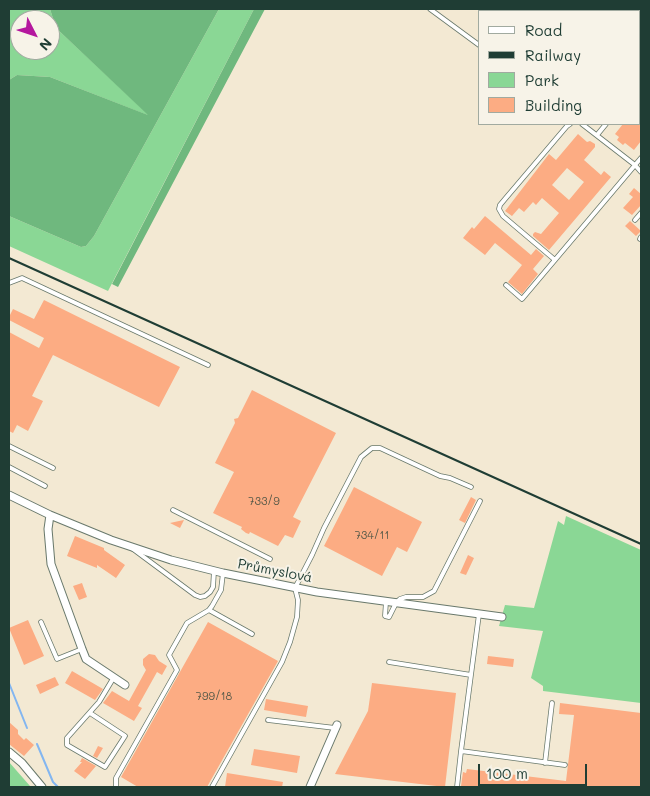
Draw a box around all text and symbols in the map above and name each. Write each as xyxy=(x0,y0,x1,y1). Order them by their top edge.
north arrow xyxy=(10,10,60,60)
legend xyxy=(478,10,640,125)
text: Road xyxy=(525,20,562,40)
text: N xyxy=(35,34,57,55)
text: Railway xyxy=(525,45,581,65)
text: Park xyxy=(525,70,559,90)
text: Building xyxy=(525,95,582,115)
house number: 733/9 xyxy=(248,495,280,509)
house number: 734/11 xyxy=(355,529,389,543)
street label: Průmyslová xyxy=(236,556,314,586)
house number: 799/18 xyxy=(196,690,232,704)
scale bar xyxy=(480,754,589,786)
text: 100 m xyxy=(486,763,528,783)

